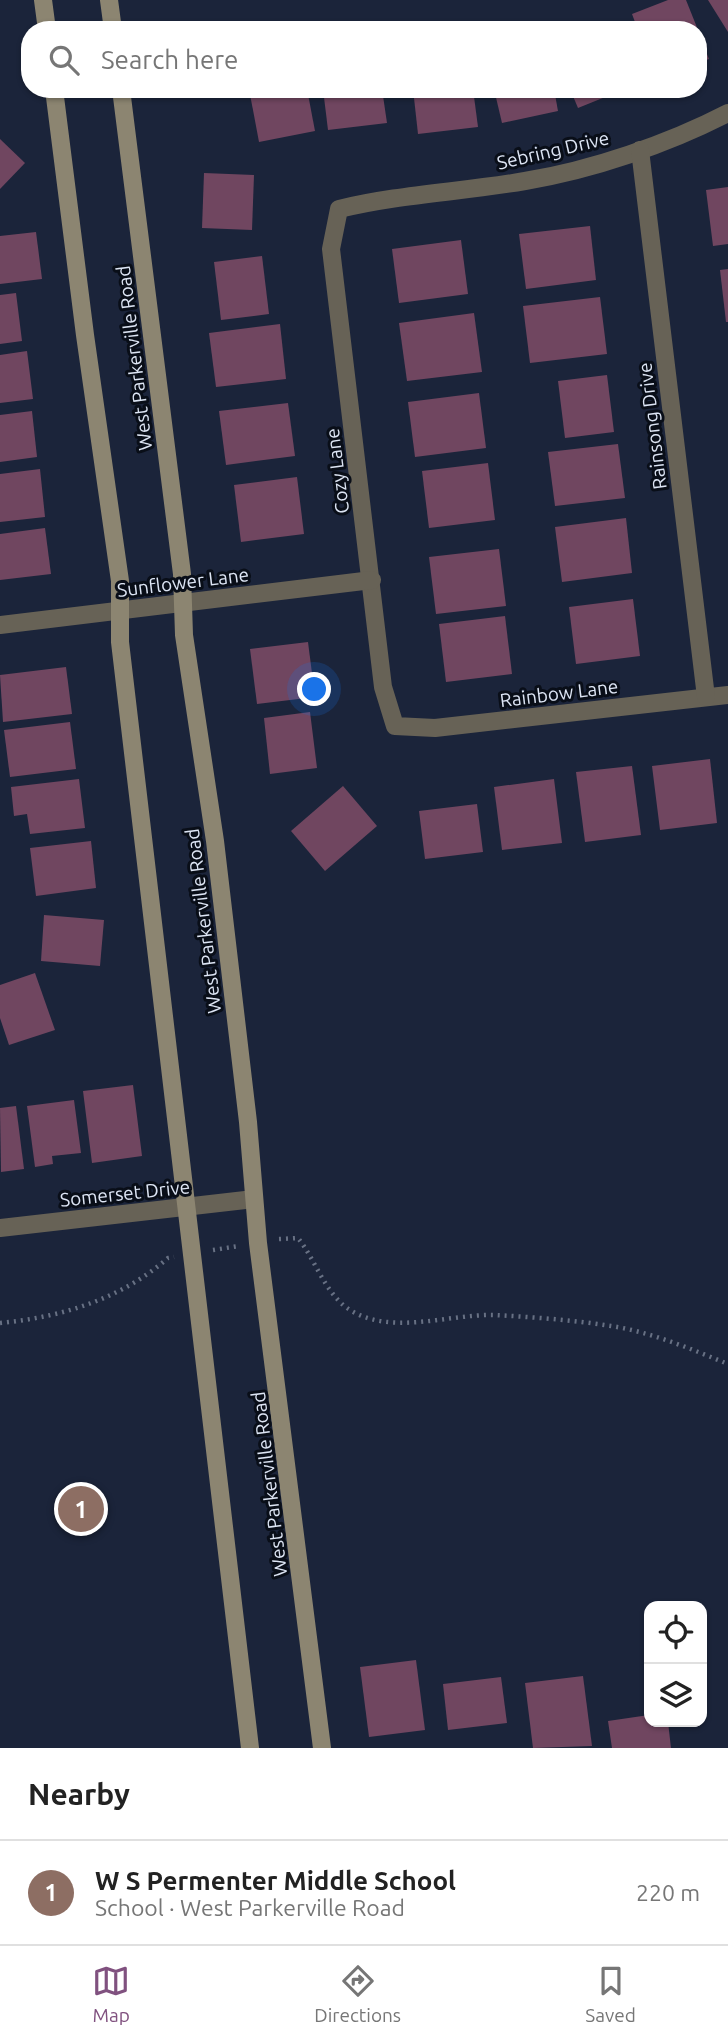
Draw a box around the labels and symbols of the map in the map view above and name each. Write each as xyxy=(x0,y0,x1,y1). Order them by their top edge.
street label: Sebring Drive xyxy=(495,126,611,174)
street label: West Parkerville Road xyxy=(112,264,156,452)
street label: Rainsong Drive xyxy=(633,361,671,491)
street label: Cozy Lane xyxy=(321,427,353,515)
street label: Sunflower Lane xyxy=(116,563,250,601)
your location xyxy=(297,672,331,706)
street label: Rainbow Lane xyxy=(499,675,619,711)
street label: West Parkerville Road xyxy=(181,827,225,1015)
street label: Somerset Drive xyxy=(59,1175,191,1211)
street label: West Parkerville Road xyxy=(247,1390,291,1578)
pin: 1 xyxy=(58,1483,104,1535)

